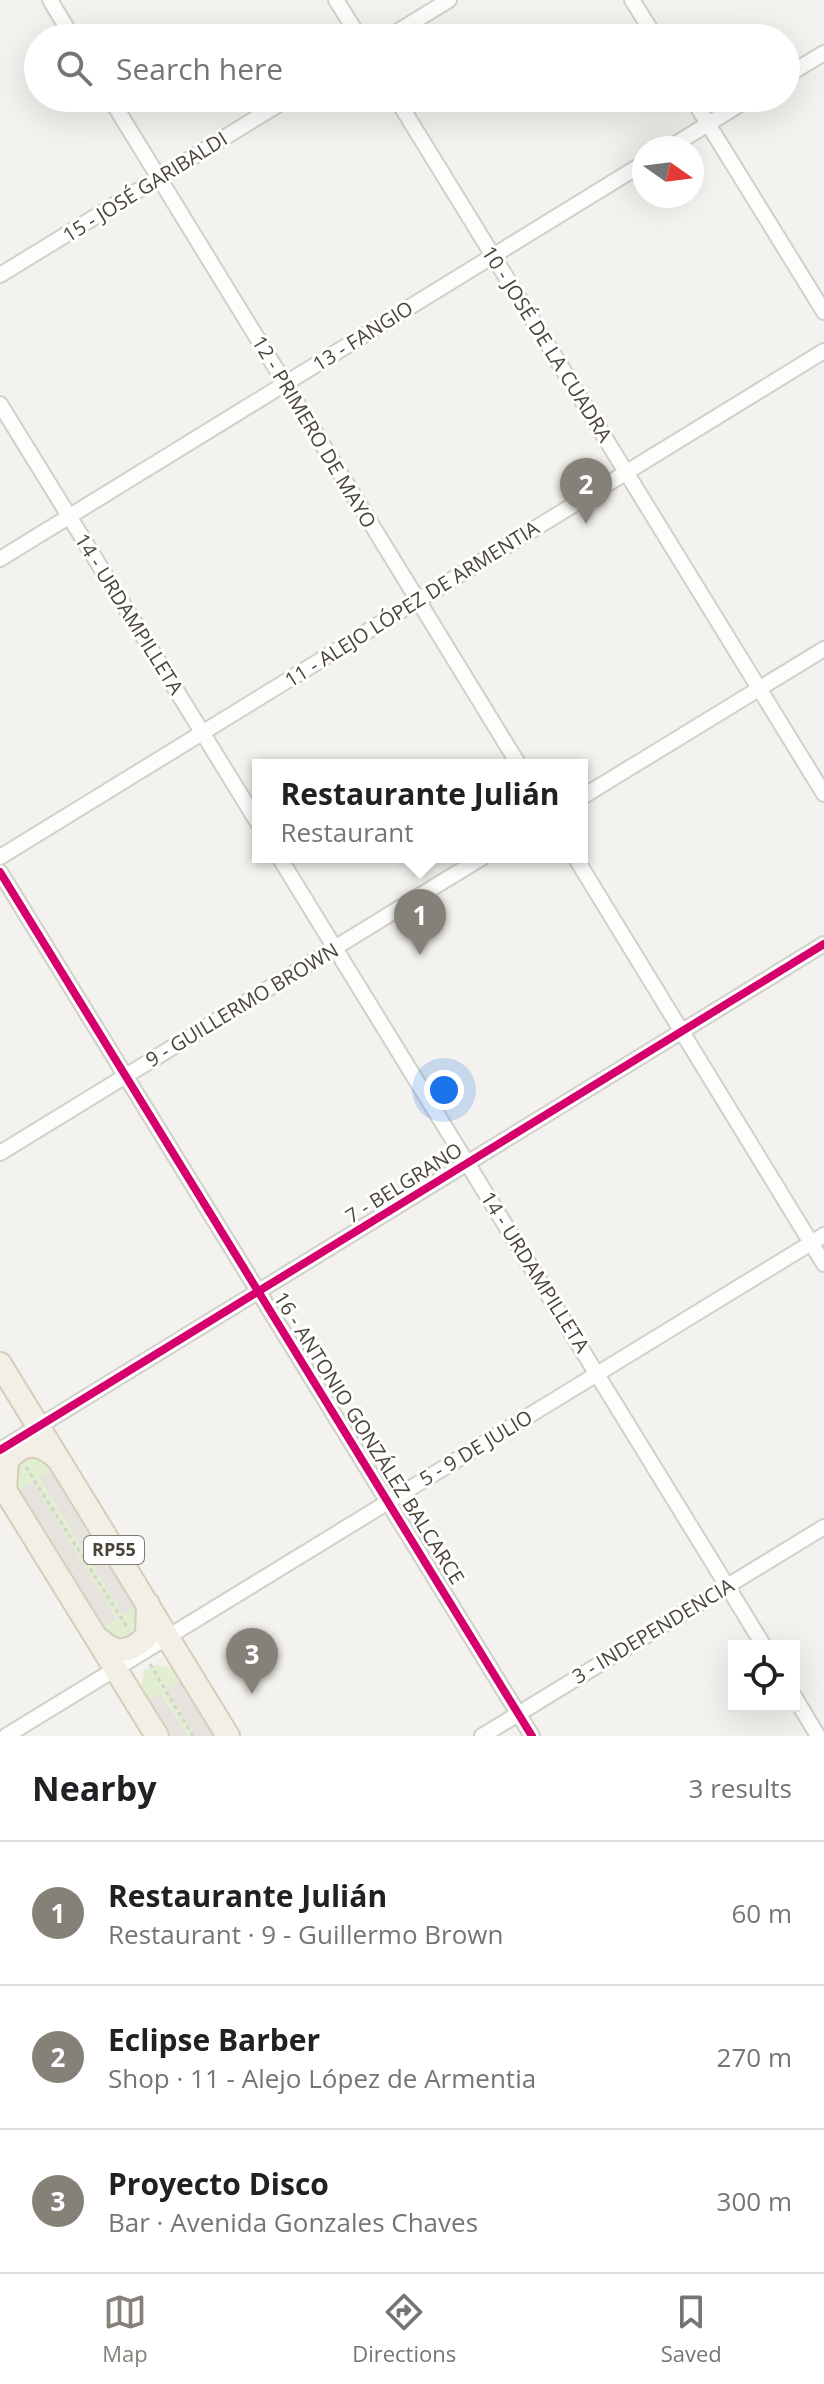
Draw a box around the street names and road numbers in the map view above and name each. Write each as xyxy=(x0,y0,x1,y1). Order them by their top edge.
street label: 15 - JOSÉ GARIBALDI xyxy=(57,125,232,248)
street label: 10 - JOSÉ DE LA CUADRA xyxy=(476,241,619,447)
street label: 13 - FANGIO xyxy=(307,294,418,377)
street label: 12 - PRIMERO DE MAYO xyxy=(246,330,383,533)
street label: 11 - ALEJO LÓPEZ DE ARMENTIA xyxy=(279,514,544,693)
street label: 14 - URDAMPILLETA xyxy=(69,528,190,700)
street label: 9 - GUILLERMO BROWN xyxy=(140,936,343,1073)
street label: 7 - BELGRANO xyxy=(340,1136,467,1229)
street label: 14 - URDAMPILLETA xyxy=(475,1186,596,1358)
street label: 16 - ANTONIO GONZÁLEZ BALCARCE xyxy=(268,1286,471,1589)
street label: 5 - 9 DE JULIO xyxy=(414,1403,537,1492)
road number: RP55 xyxy=(84,1536,144,1564)
street label: 3 - INDEPENDENCIA xyxy=(567,1571,739,1690)

